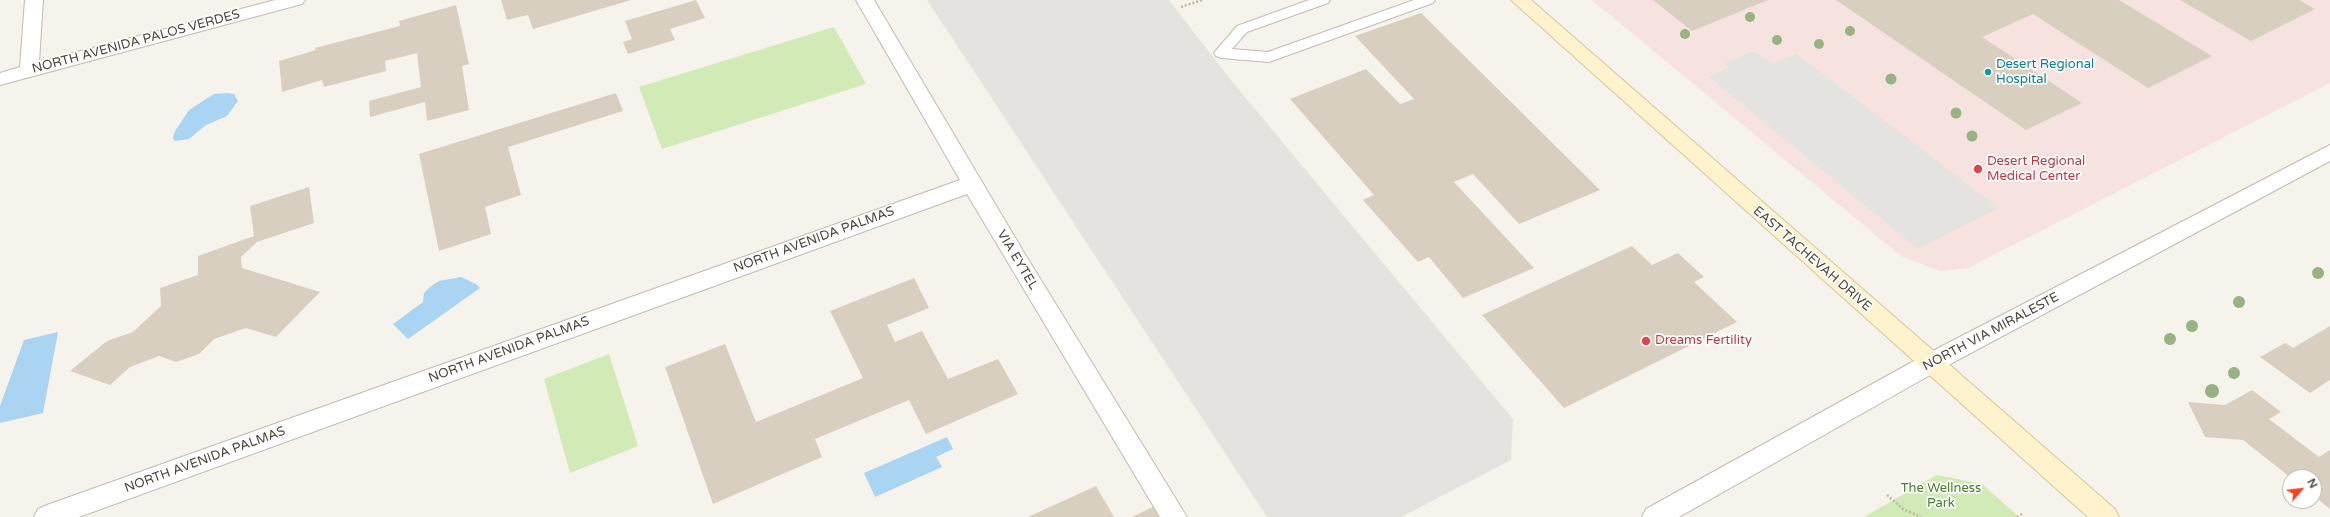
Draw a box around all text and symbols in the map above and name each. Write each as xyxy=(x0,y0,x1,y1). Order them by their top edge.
street label: NORTH AVENIDA PALOS VERDES xyxy=(30,7,242,77)
place label: Desert Regional Hospital xyxy=(1996,57,2094,88)
marker: Desert Regional Hospital xyxy=(1983,67,1993,77)
place label: Desert Regional Medical Center xyxy=(1987,154,2085,185)
marker: Desert Regional Medical Center xyxy=(1972,163,1984,175)
street label: EAST TACHEVAH DRIVE xyxy=(1750,203,1874,315)
street label: NORTH AVENIDA PALMAS xyxy=(731,204,897,276)
street label: VIA EYTEL xyxy=(993,227,1041,293)
street label: NORTH VIA MIRALESTE xyxy=(1920,289,2062,375)
street label: NORTH AVENIDA PALMAS xyxy=(426,314,592,386)
place label: Dreams Fertility xyxy=(1655,333,1752,349)
marker: Dreams Fertility xyxy=(1640,335,1652,347)
street label: NORTH AVENIDA PALMAS xyxy=(122,424,288,496)
north arrow xyxy=(2282,469,2322,509)
text: N xyxy=(2304,477,2320,491)
park label: The Wellness Park xyxy=(1901,481,1981,512)

